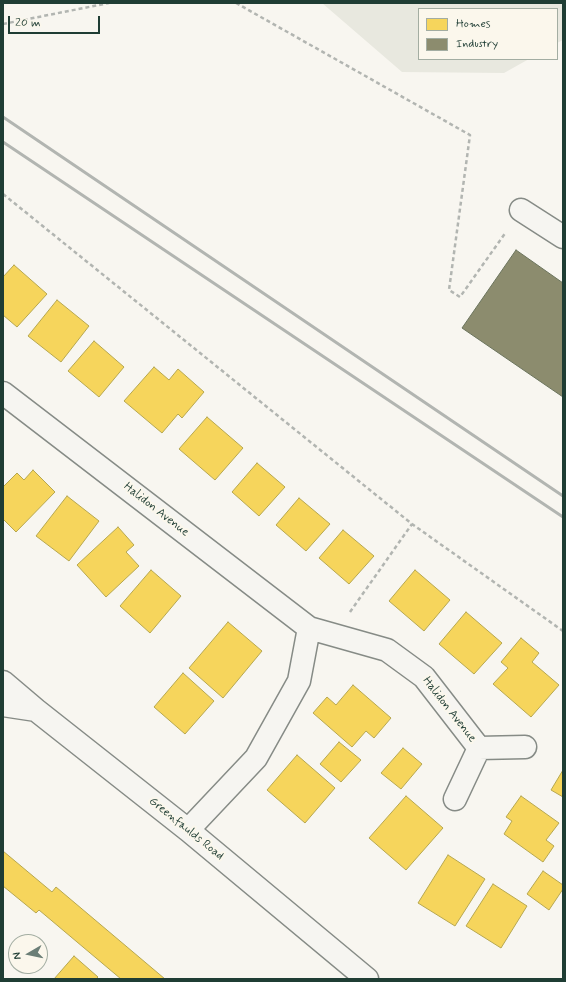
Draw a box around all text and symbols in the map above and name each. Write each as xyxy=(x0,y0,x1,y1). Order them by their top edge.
scale bar xyxy=(10,8,102,34)
legend xyxy=(418,8,558,60)
text: 20 m xyxy=(15,15,41,31)
text: Homes xyxy=(456,16,491,32)
text: Industry xyxy=(456,36,498,52)
street label: Halidon Avenue xyxy=(120,480,192,540)
street label: Halidon Avenue xyxy=(419,674,479,746)
street label: Greenfaulds Road xyxy=(146,794,226,864)
north arrow xyxy=(8,934,48,974)
text: N xyxy=(10,951,25,960)

